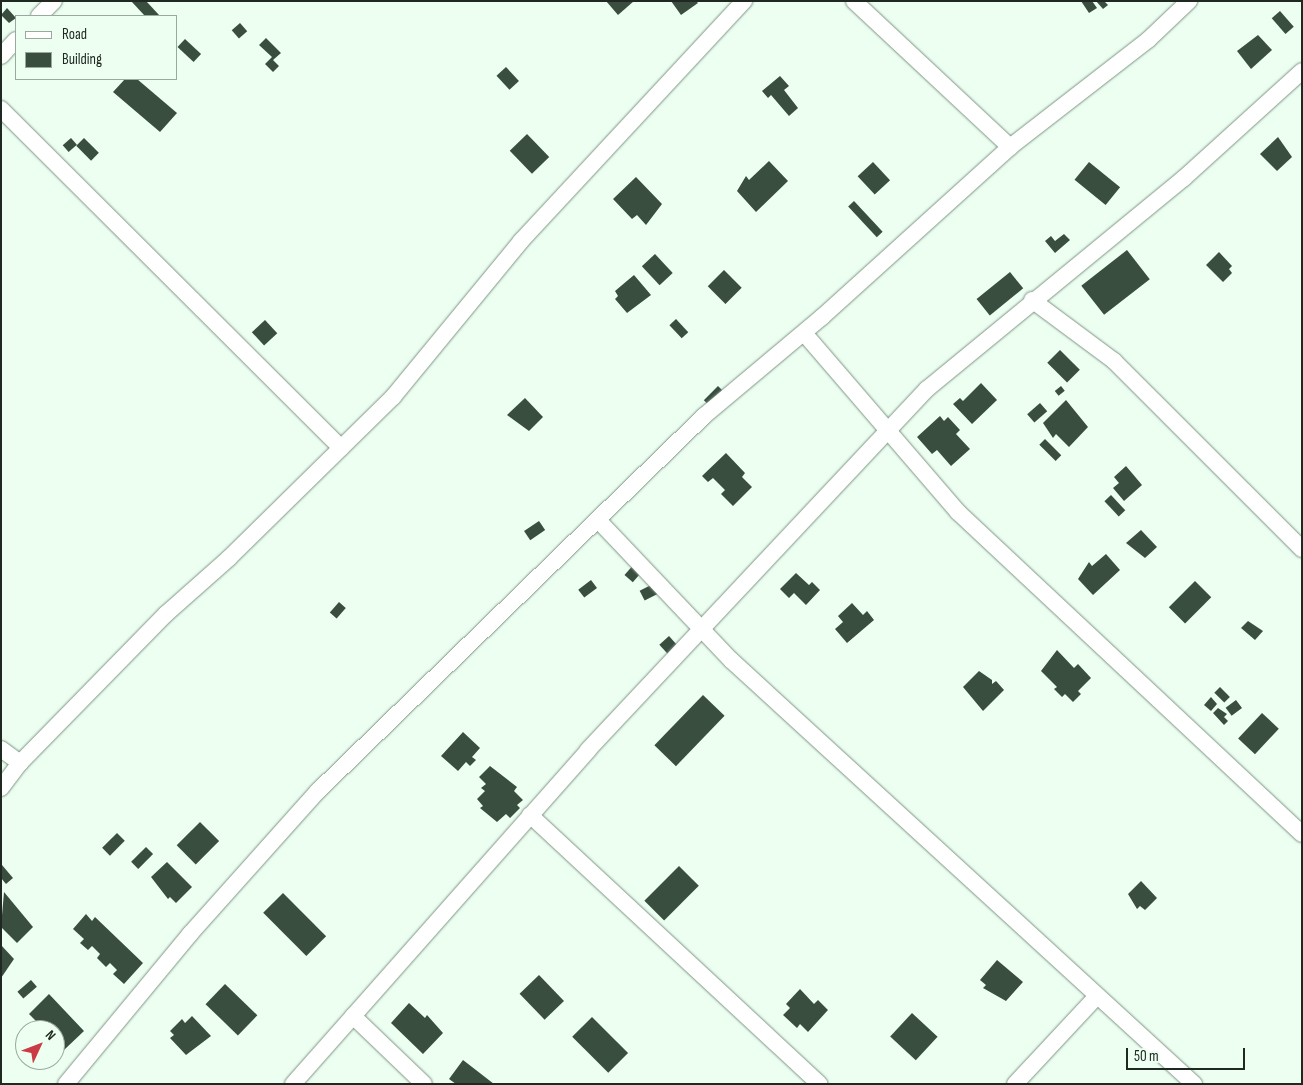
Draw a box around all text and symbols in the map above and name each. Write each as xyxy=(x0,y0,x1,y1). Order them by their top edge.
legend xyxy=(15,15,178,80)
text: Road xyxy=(62,25,87,44)
text: Building xyxy=(62,50,102,69)
north arrow xyxy=(15,1020,65,1070)
text: N xyxy=(42,1027,59,1044)
scale bar xyxy=(1128,1038,1247,1070)
text: 50 m xyxy=(1134,1047,1159,1066)

